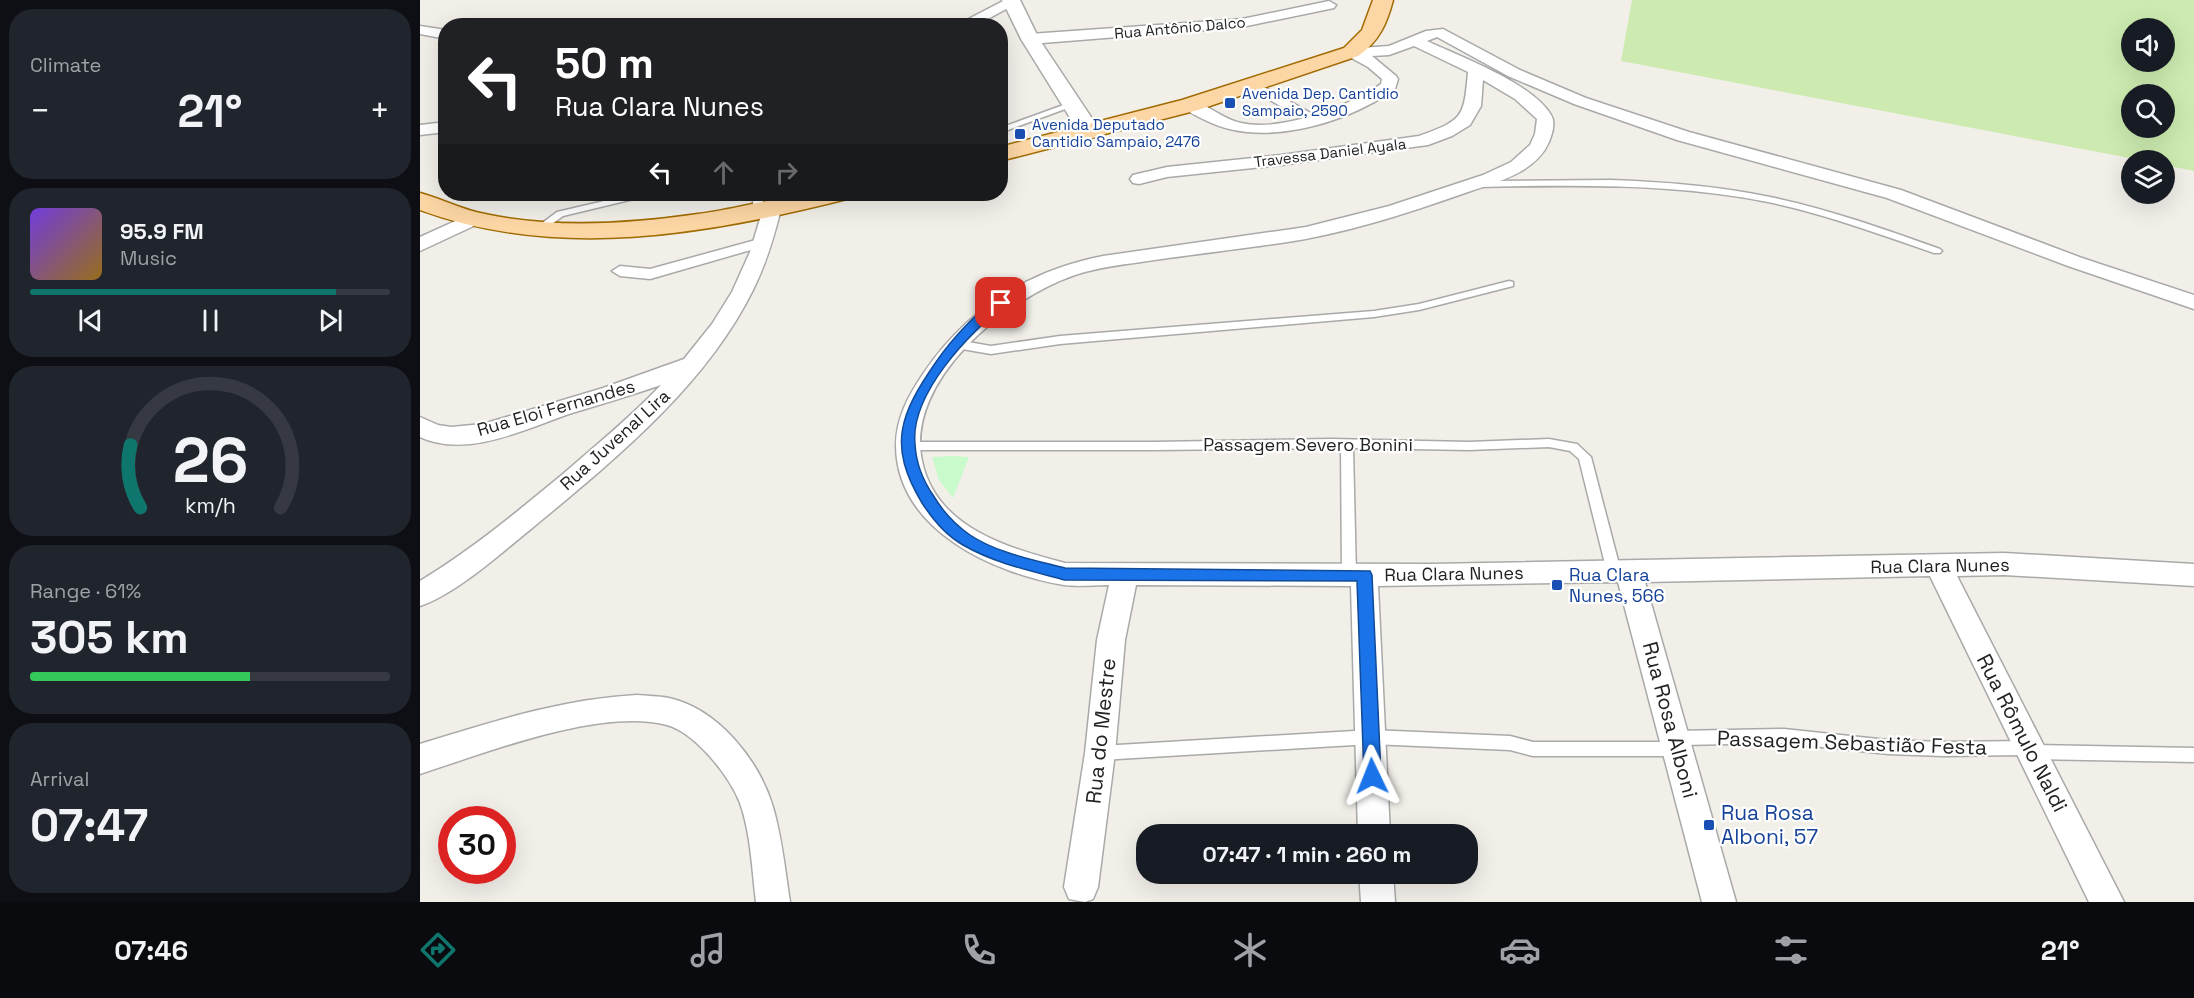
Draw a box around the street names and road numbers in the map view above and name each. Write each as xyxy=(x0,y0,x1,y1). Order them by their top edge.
street label: Rua Antônio Dalco xyxy=(1114,12,1246,43)
street label: Travessa Daniel Ayala xyxy=(1253,134,1408,171)
street label: Rua Eloi Fernandes xyxy=(474,374,638,441)
street label: Rua Juvenal Lira xyxy=(555,384,674,495)
street label: Passagem Severo Bonini xyxy=(1203,433,1413,456)
street label: Rua Clara Nunes xyxy=(1870,553,2010,578)
street label: Rua Clara Nunes xyxy=(1384,561,1524,586)
street label: Rua Rosa Alboni xyxy=(1637,639,1704,801)
street label: Rua Rômulo Naldi xyxy=(1971,649,2074,816)
street label: Rua do Mestre xyxy=(1079,657,1122,805)
street label: Passagem Sebastião Festa xyxy=(1716,724,1988,761)

